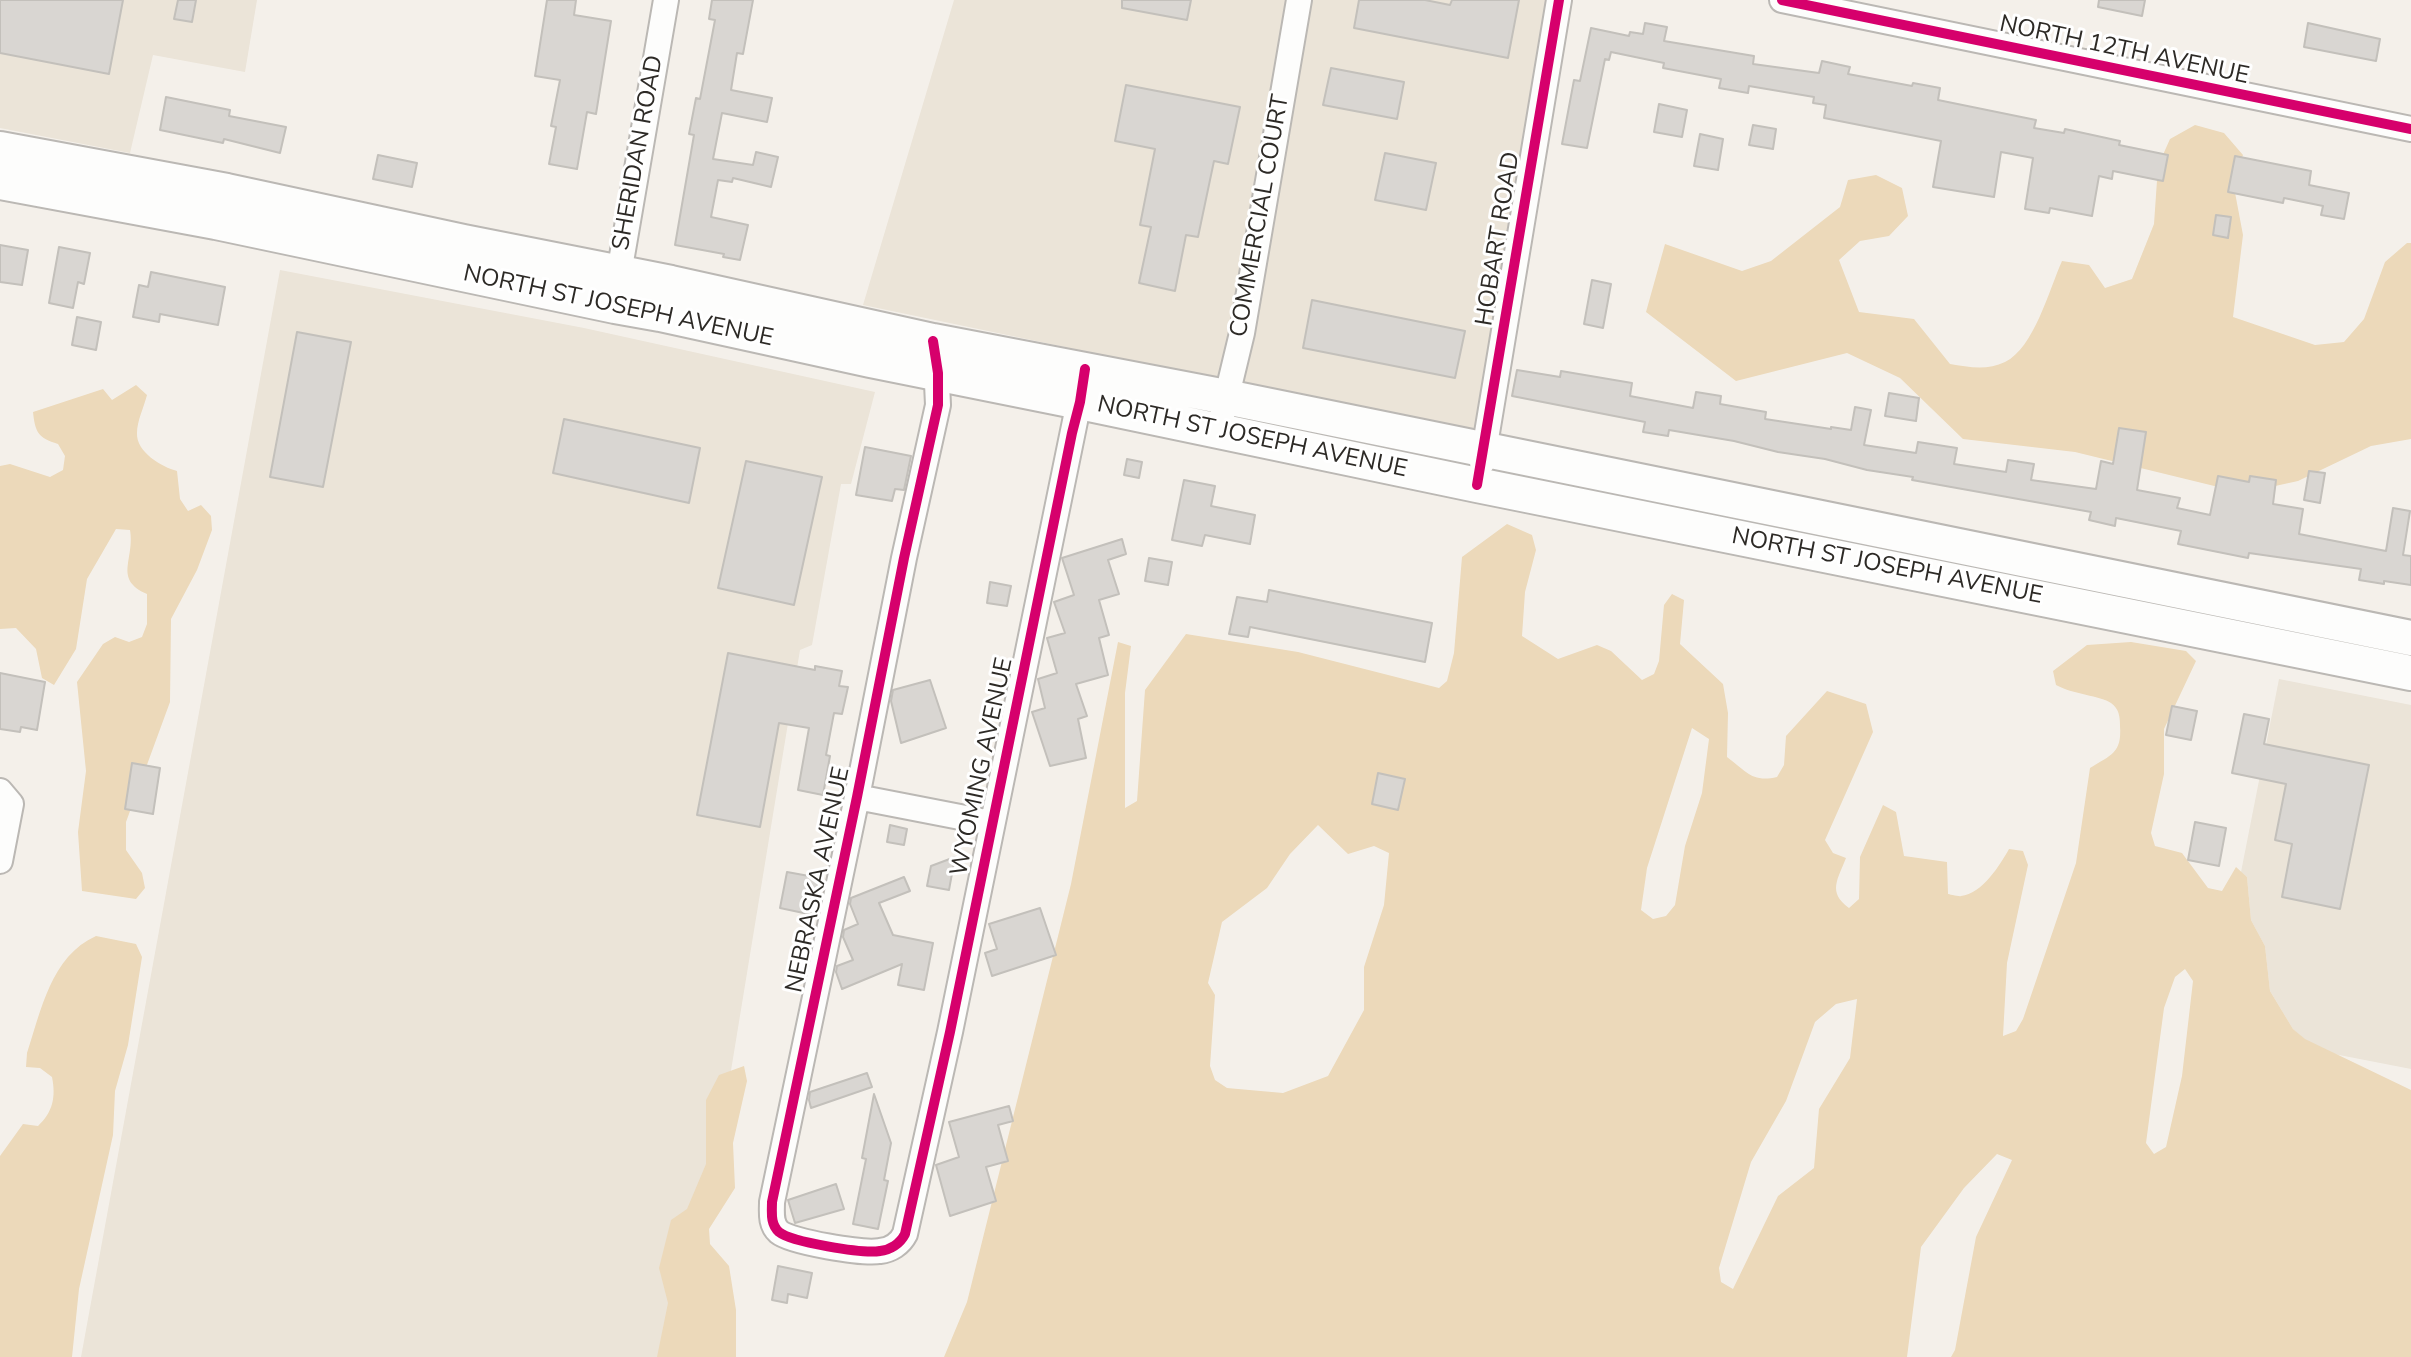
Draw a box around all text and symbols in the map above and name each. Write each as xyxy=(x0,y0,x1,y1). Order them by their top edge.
street label: NORTH 12TH AVENUE xyxy=(1997,10,2251,92)
street label: SHERIDAN ROAD xyxy=(608,53,670,253)
street label: COMMERCIAL COURT xyxy=(1225,93,1297,339)
street label: HOBART ROAD xyxy=(1471,150,1527,328)
street label: NORTH ST JOSEPH AVENUE xyxy=(460,260,776,354)
street label: NORTH ST JOSEPH AVENUE xyxy=(1094,391,1410,485)
street label: NORTH ST JOSEPH AVENUE xyxy=(1729,523,2045,611)
street label: WYOMING AVENUE xyxy=(946,655,1020,879)
street label: NEBRASKA AVENUE xyxy=(781,765,857,995)

